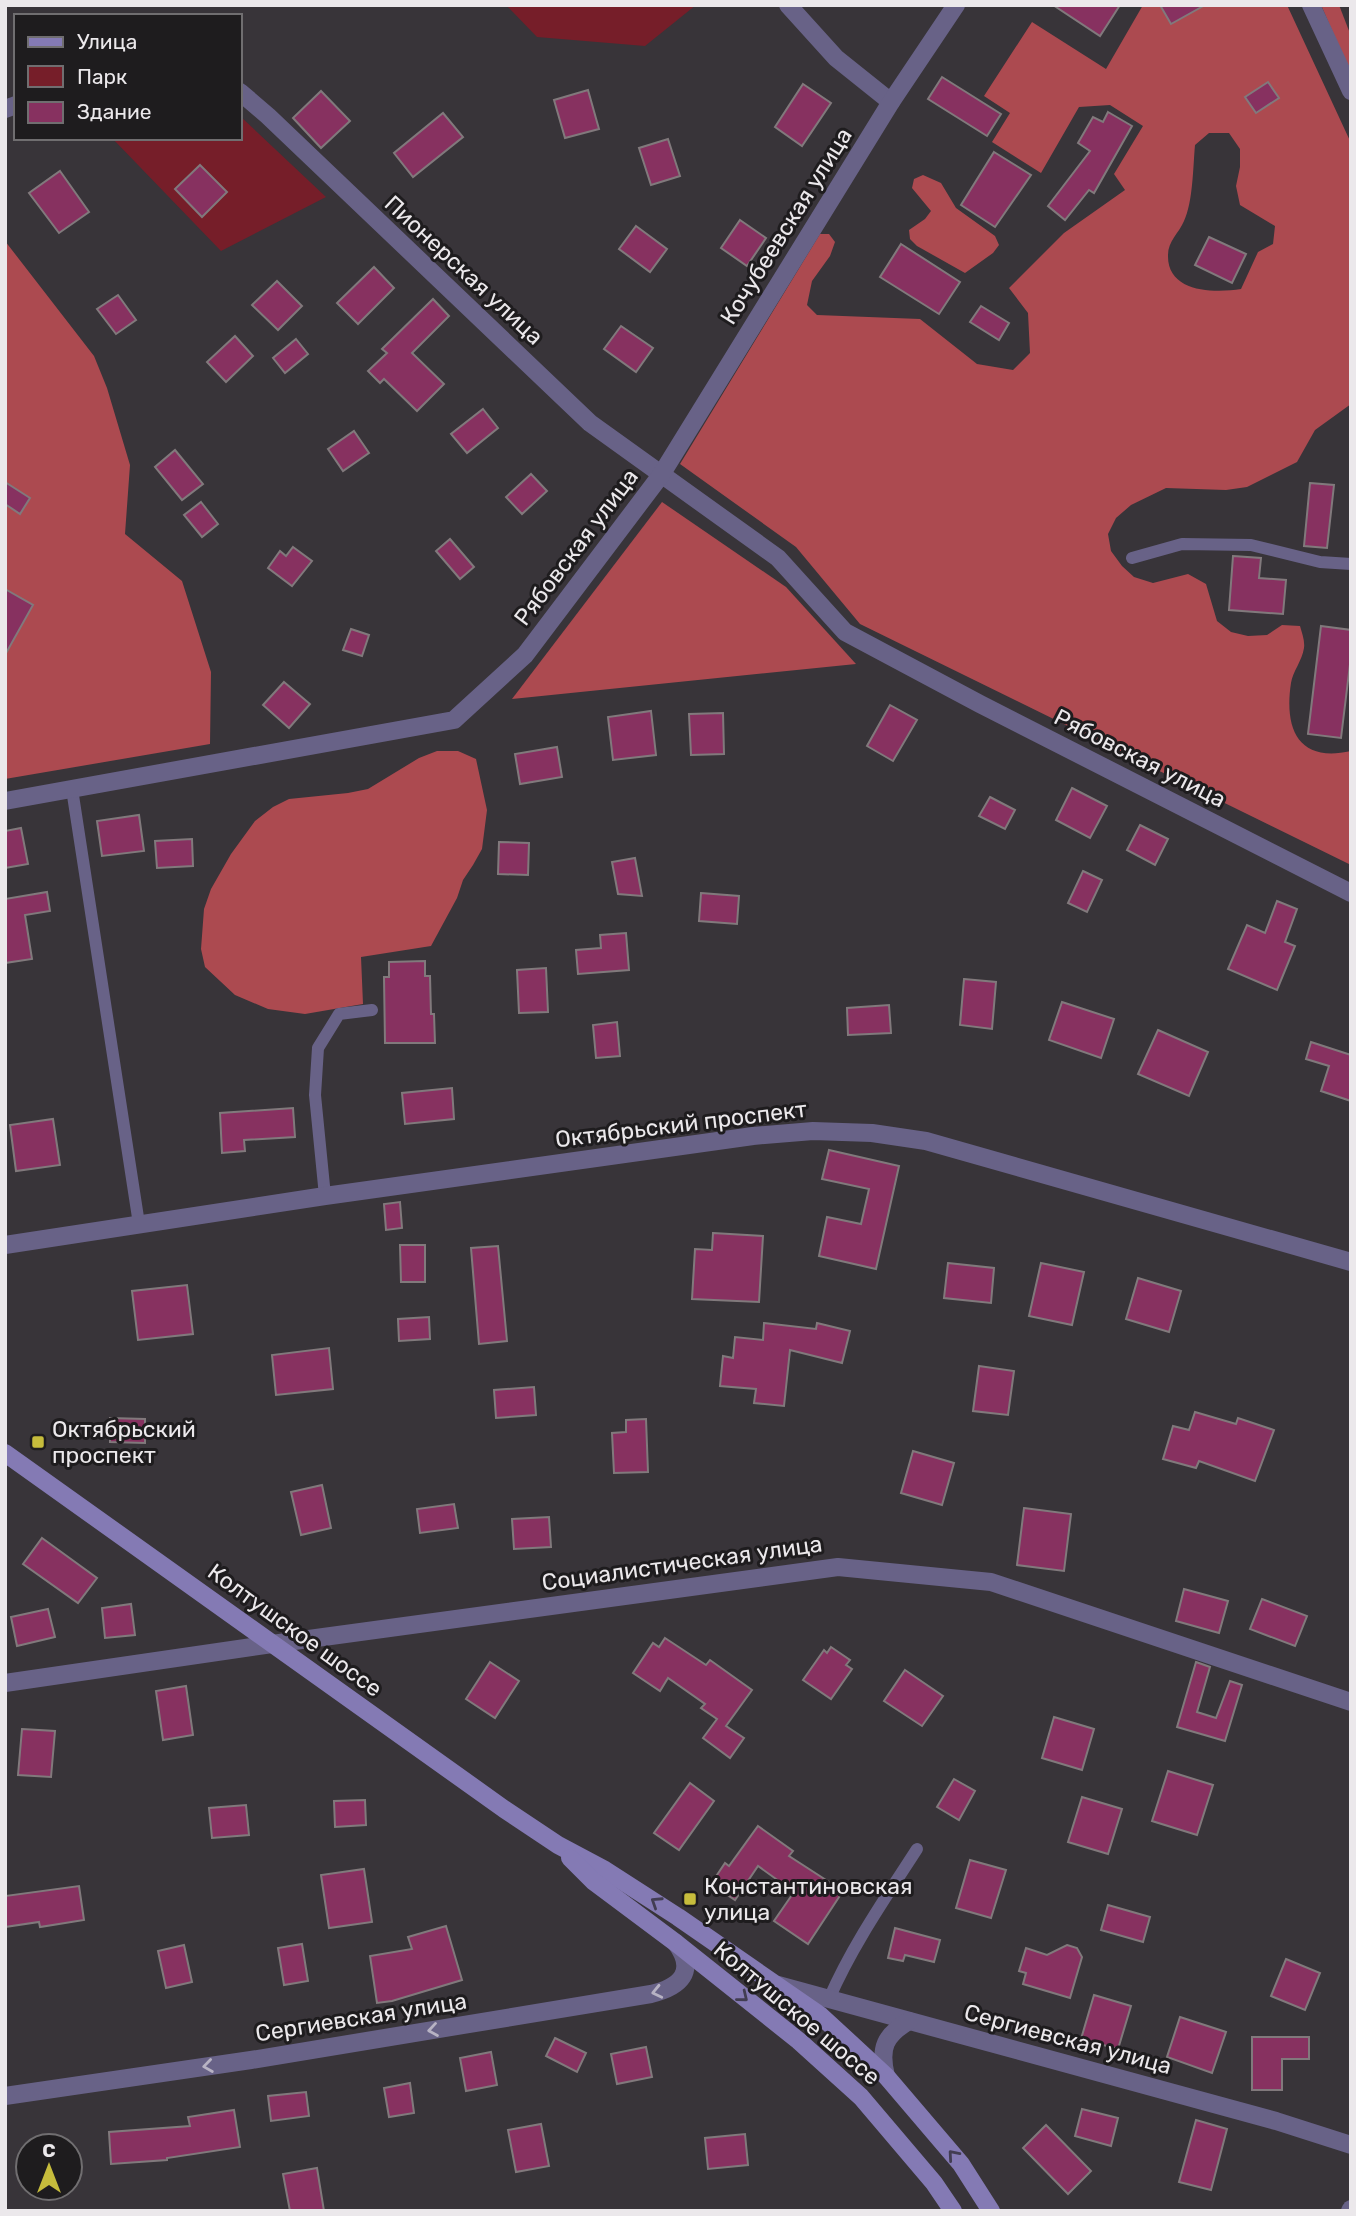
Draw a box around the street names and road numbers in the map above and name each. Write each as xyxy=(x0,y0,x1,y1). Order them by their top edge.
street label: Кочубеевская улица xyxy=(714,123,858,329)
street label: Пионерская улица xyxy=(379,189,549,351)
street label: Рябовская улица xyxy=(508,463,644,631)
street label: Рябовская улица xyxy=(1050,703,1230,813)
street label: Октябрьский проспект xyxy=(554,1095,809,1153)
street label: Социалистическая улица xyxy=(540,1529,824,1597)
street label: Колтушское шоссе xyxy=(202,1557,388,1703)
street label: Колтушское шоссе xyxy=(708,1935,886,2091)
street label: Сергиевская улица xyxy=(253,1986,469,2048)
street label: Сергиевская улица xyxy=(961,1998,1175,2080)

